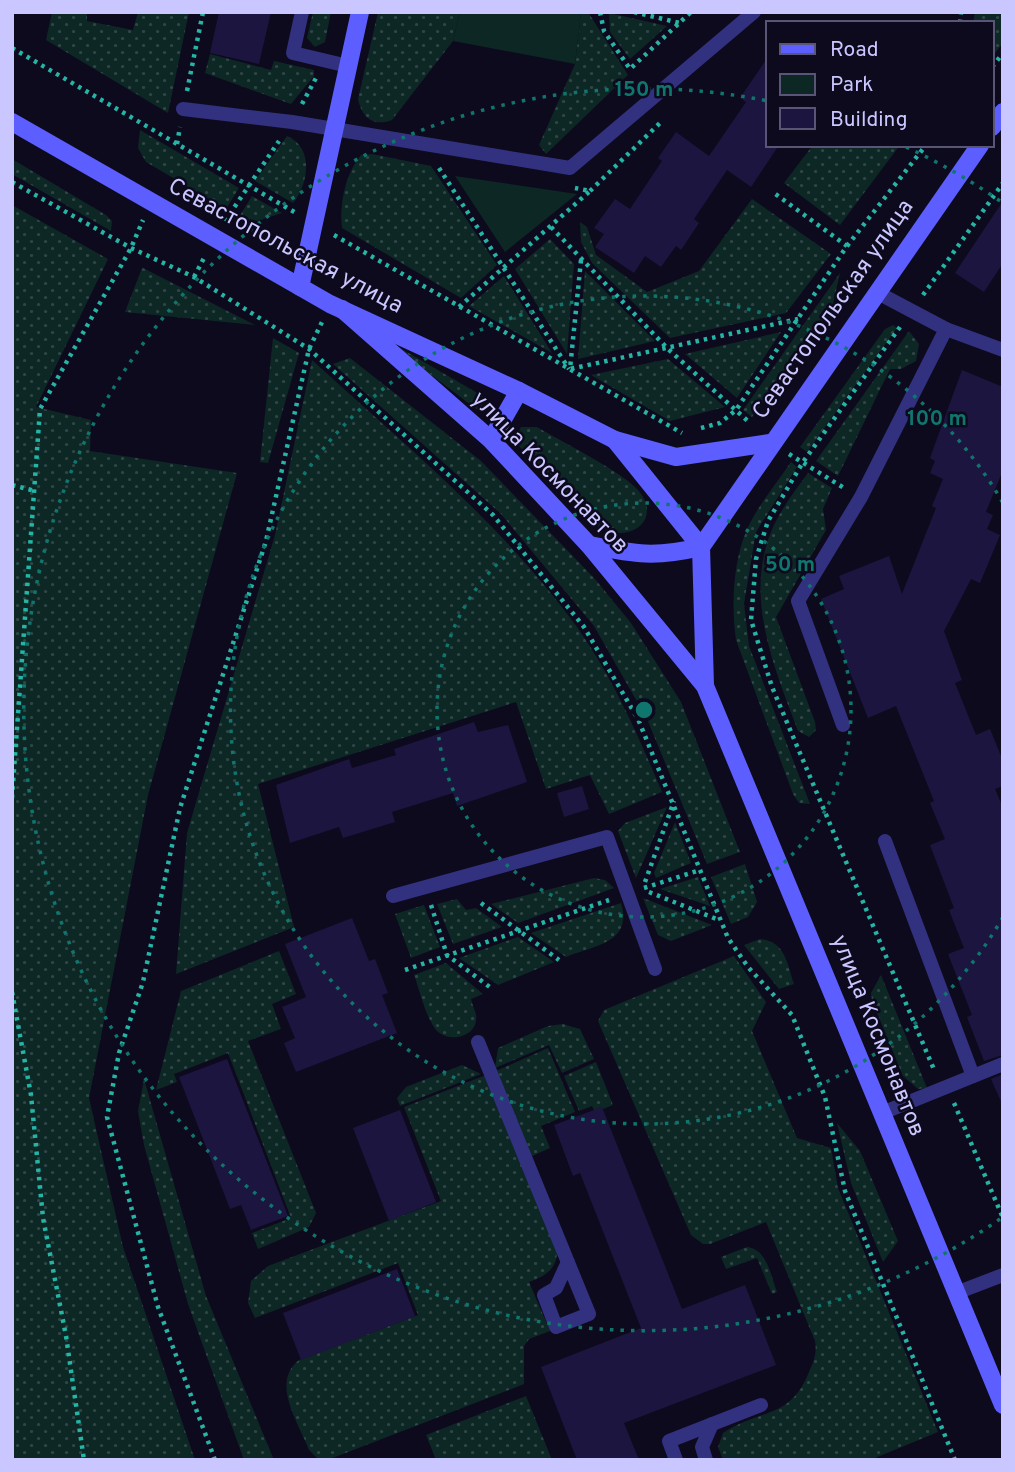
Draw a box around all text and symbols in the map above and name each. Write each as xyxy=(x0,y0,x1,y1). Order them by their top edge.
legend xyxy=(766,21,994,147)
text: Road xyxy=(830,37,879,64)
text: Park xyxy=(830,72,873,99)
text: 150 m xyxy=(615,77,673,104)
text: Building xyxy=(830,107,908,134)
street label: Севастопольская улица xyxy=(162,173,408,321)
street label: Севастопольская улица xyxy=(747,194,921,426)
street label: улица Космонавтов xyxy=(464,386,634,560)
text: 100 m xyxy=(907,406,967,433)
text: 50 m xyxy=(765,552,815,579)
centre of rings xyxy=(632,698,656,722)
street label: улица Космонавтов xyxy=(823,931,931,1141)

